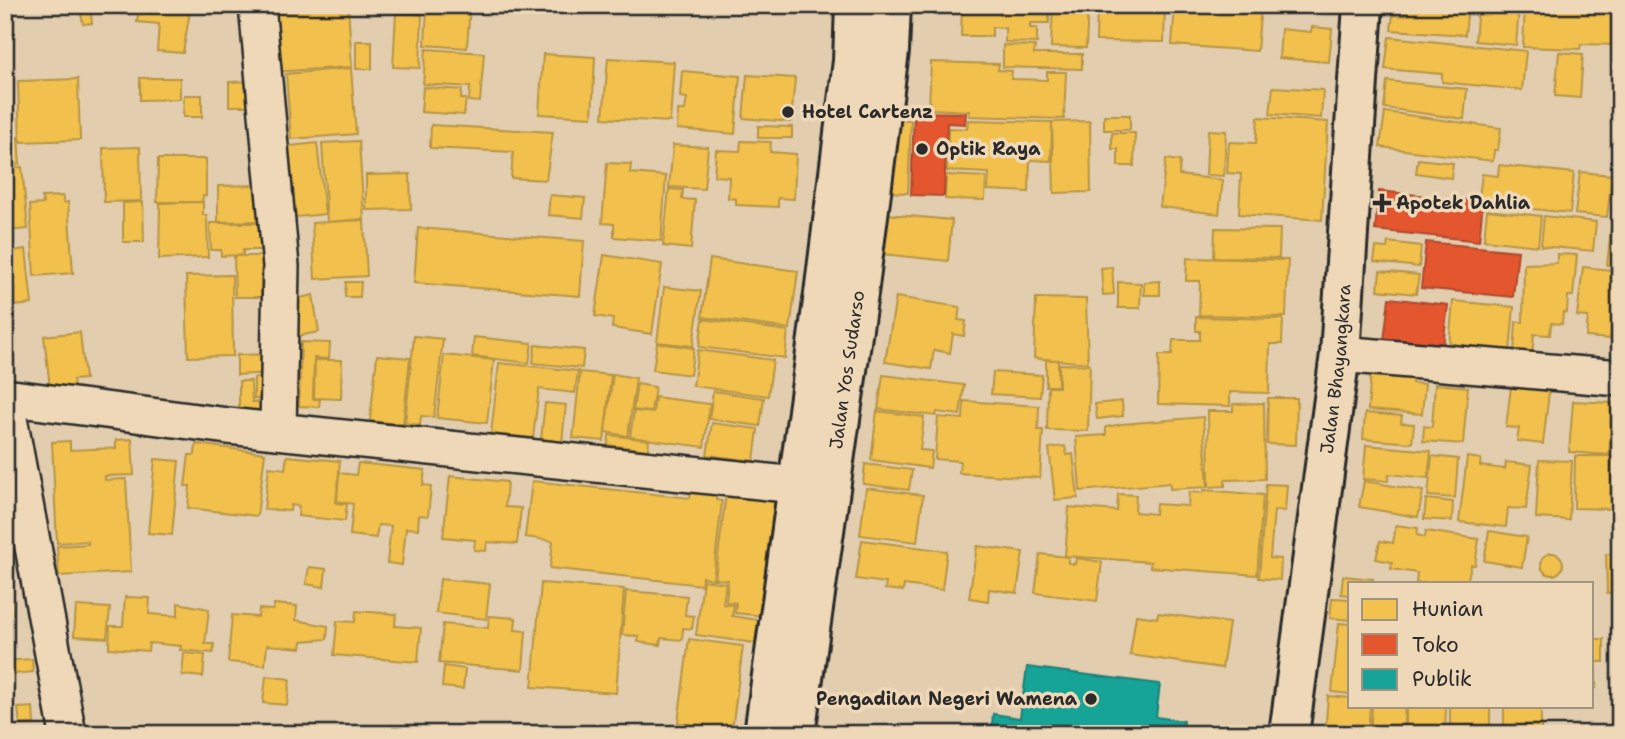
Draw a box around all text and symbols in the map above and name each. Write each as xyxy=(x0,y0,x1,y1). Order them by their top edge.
place label: Hotel Cartenz xyxy=(802,100,933,124)
marker: Hotel Cartenz xyxy=(780,104,796,120)
place label: Optik Raya xyxy=(936,137,1041,161)
marker: Optik Raya xyxy=(914,141,930,157)
place label: Apotek Dahlia xyxy=(1396,191,1531,215)
marker: Apotek Dahlia xyxy=(1374,195,1390,211)
street label: Jalan Bhayangkara xyxy=(1315,283,1357,455)
street label: Jalan Yos Sudarso xyxy=(824,289,870,451)
legend xyxy=(1348,582,1594,708)
text: Hunian xyxy=(1412,595,1484,623)
text: Toko xyxy=(1412,631,1459,659)
text: Publik xyxy=(1412,665,1472,693)
place label: Pengadilan Negeri Wamena xyxy=(816,687,1078,711)
marker: Pengadilan Negeri Wamena xyxy=(1083,691,1099,707)

